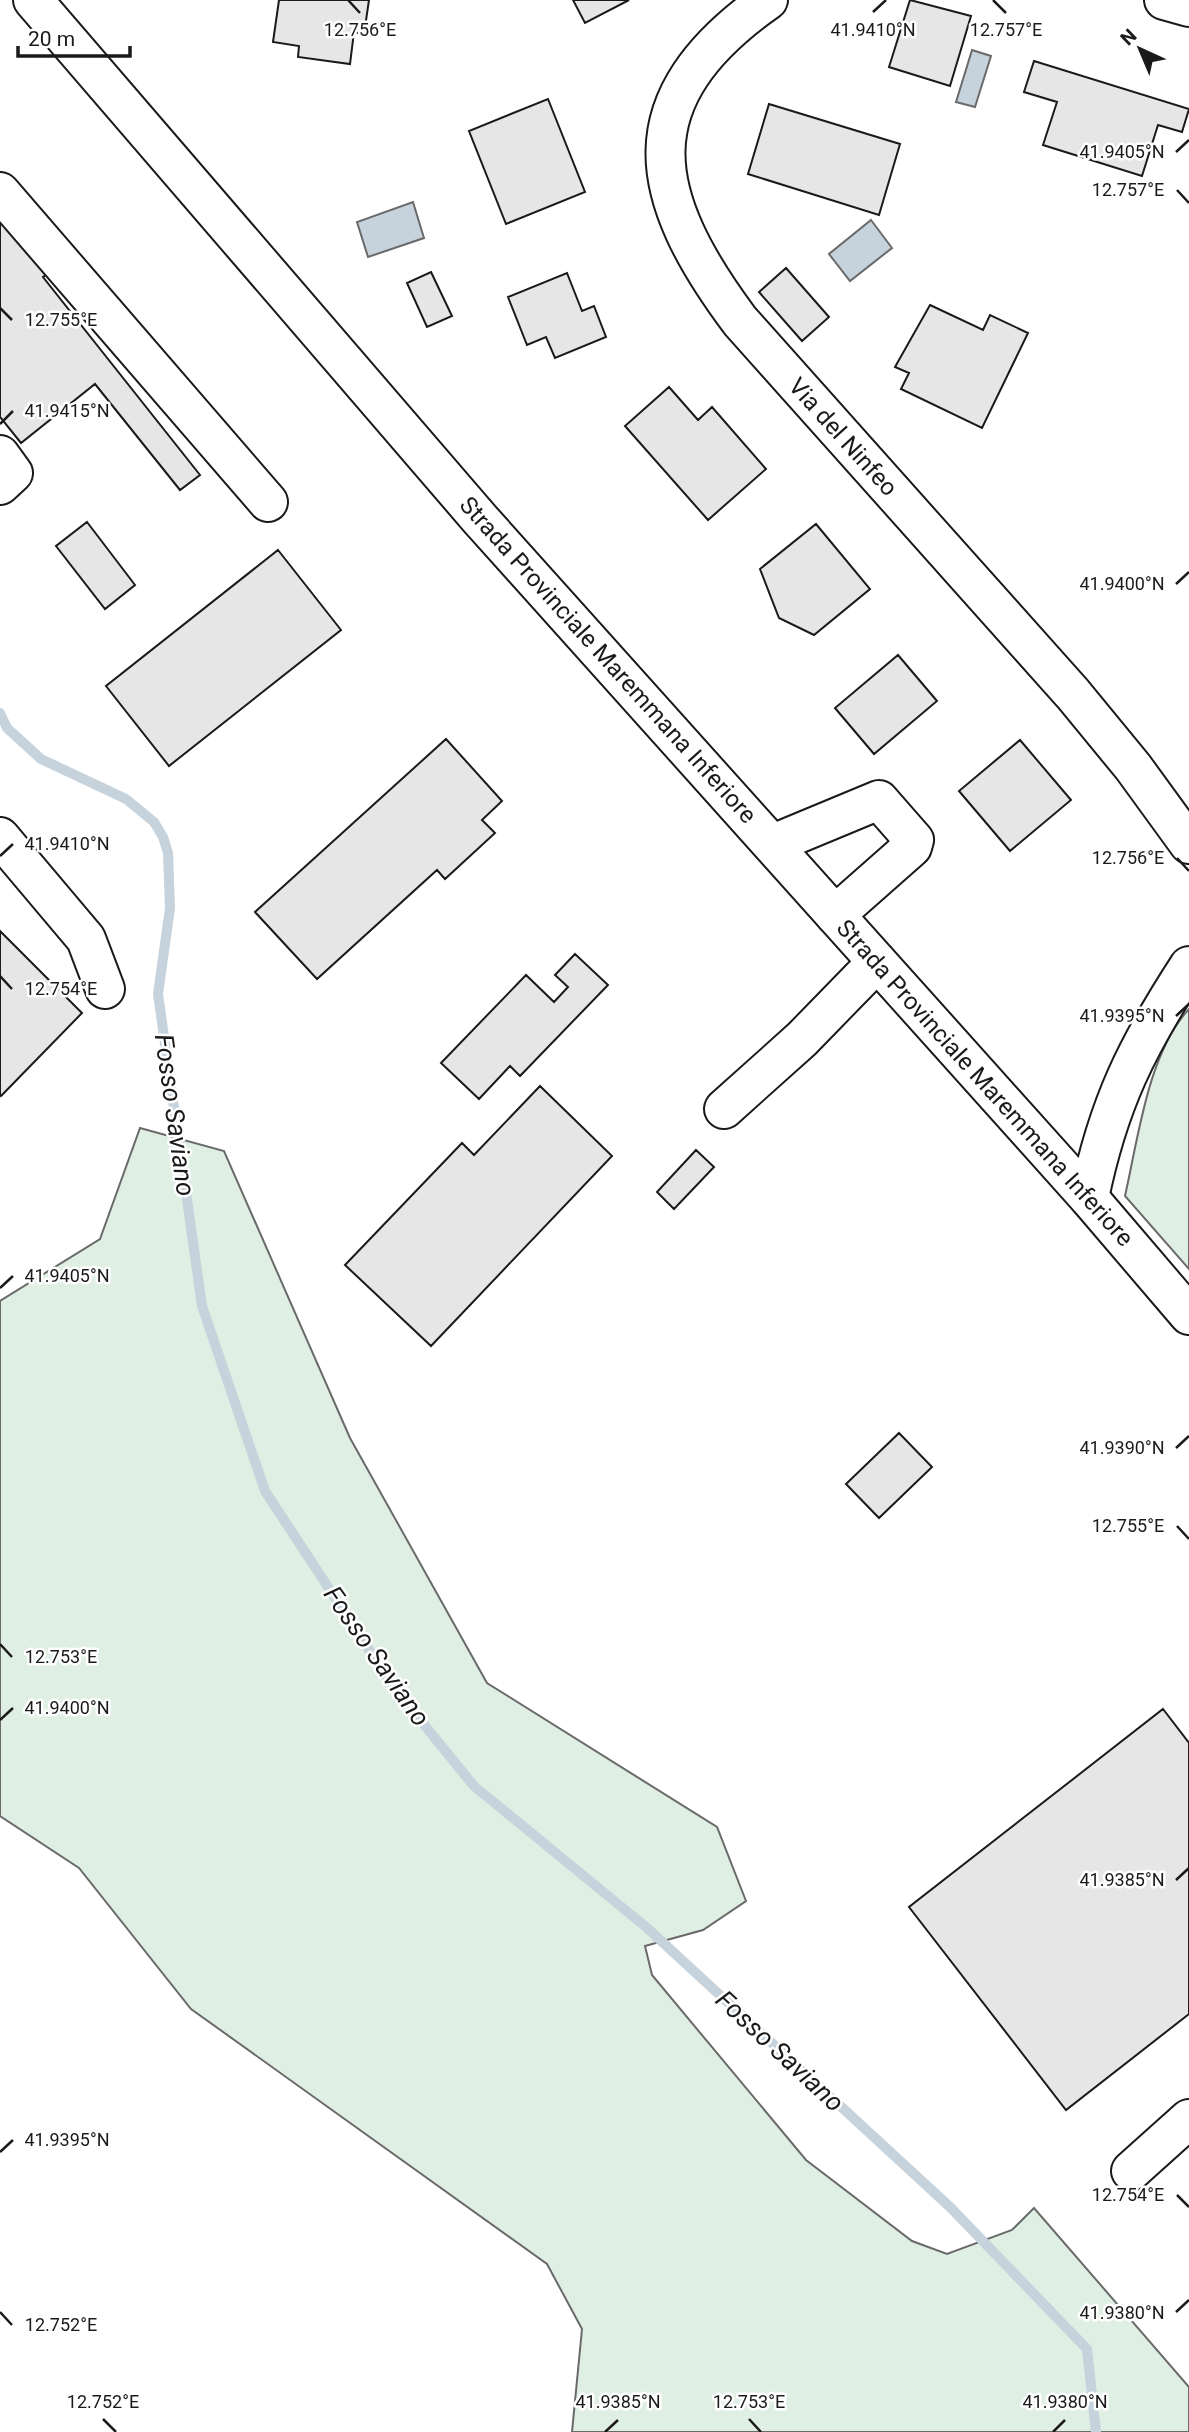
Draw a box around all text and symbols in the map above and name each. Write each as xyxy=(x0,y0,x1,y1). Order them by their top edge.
scale bar xyxy=(18,14,130,58)
north arrow xyxy=(1105,14,1175,84)
text: 12.756°E xyxy=(324,19,396,40)
text: 41.9410°N xyxy=(830,19,916,40)
text: 12.757°E xyxy=(970,19,1042,40)
text: N xyxy=(1116,24,1141,50)
text: 20 m xyxy=(28,27,75,51)
text: 41.9405°N xyxy=(1079,141,1165,162)
text: 12.757°E xyxy=(1092,179,1164,200)
text: 12.755°E xyxy=(25,309,97,330)
street label: Via del Ninfeo xyxy=(783,372,903,502)
text: 41.9415°N xyxy=(24,400,110,421)
street label: Strada Provinciale Maremmana Inferiore xyxy=(454,491,762,829)
text: 41.9400°N xyxy=(1079,573,1165,594)
text: 41.9410°N xyxy=(24,833,110,854)
text: 12.756°E xyxy=(1092,847,1164,868)
street label: Strada Provinciale Maremmana Inferiore xyxy=(831,914,1139,1252)
text: 12.754°E xyxy=(25,978,97,999)
text: 41.9395°N xyxy=(1079,1005,1165,1026)
water label: Fosso Saviano xyxy=(149,1032,201,1198)
text: 41.9405°N xyxy=(24,1265,110,1286)
text: 41.9390°N xyxy=(1079,1437,1165,1458)
text: 12.755°E xyxy=(1092,1515,1164,1536)
water label: Fosso Saviano xyxy=(318,1580,436,1732)
text: 12.753°E xyxy=(25,1646,97,1667)
text: 41.9400°N xyxy=(24,1697,110,1718)
text: 41.9385°N xyxy=(1079,1869,1165,1890)
water label: Fosso Saviano xyxy=(710,1984,850,2118)
text: 41.9395°N xyxy=(24,2129,110,2150)
text: 12.754°E xyxy=(1092,2184,1164,2205)
text: 41.9380°N xyxy=(1079,2302,1165,2323)
text: 12.752°E xyxy=(25,2314,97,2335)
text: 12.752°E xyxy=(67,2391,139,2412)
text: 41.9385°N xyxy=(575,2391,661,2412)
text: 12.753°E xyxy=(713,2391,785,2412)
text: 41.9380°N xyxy=(1022,2391,1108,2412)

